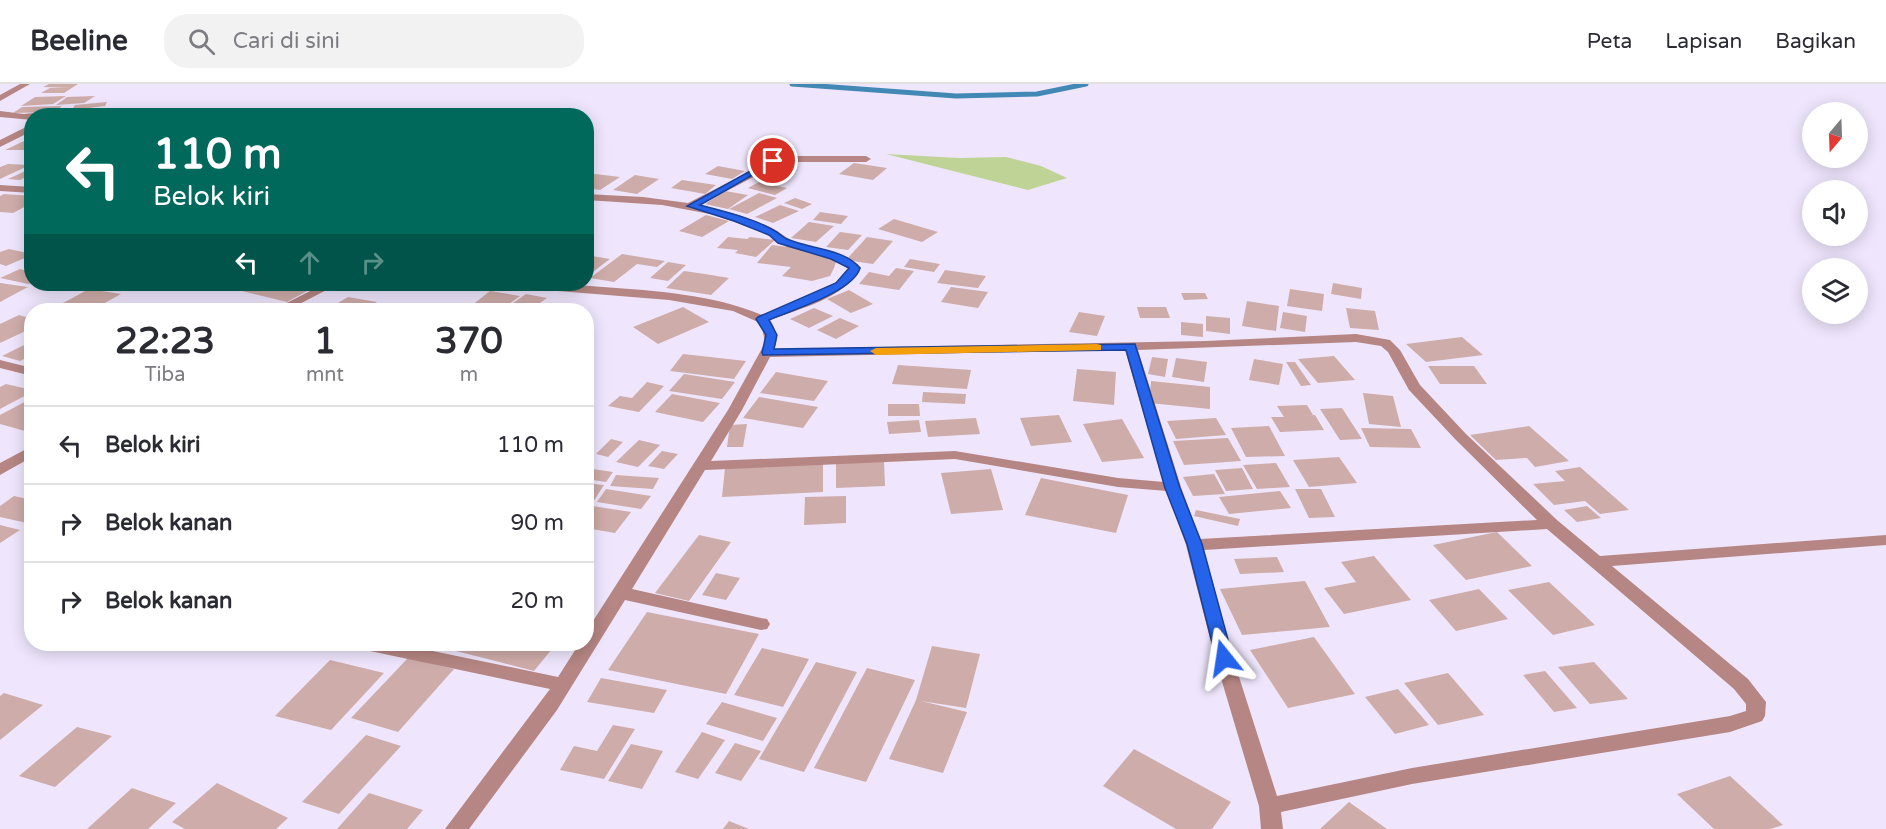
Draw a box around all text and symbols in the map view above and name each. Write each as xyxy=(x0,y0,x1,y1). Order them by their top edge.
search box xyxy=(164,14,584,68)
text: Beeline xyxy=(30,24,128,58)
icon: search xyxy=(185,25,218,58)
text: Cari di sini xyxy=(233,28,340,54)
text: Peta xyxy=(1587,29,1632,54)
text: Lapisan xyxy=(1665,29,1742,54)
text: Bagikan xyxy=(1775,29,1856,54)
north arrow xyxy=(1802,102,1868,168)
map controls xyxy=(1802,102,1868,324)
text: 110 m xyxy=(153,129,282,180)
icon: left xyxy=(54,132,132,210)
pin xyxy=(747,135,798,186)
icon: arrive xyxy=(756,144,789,177)
text: Belok kiri xyxy=(153,180,270,213)
button: sound xyxy=(1802,180,1868,246)
icon: left xyxy=(230,246,263,279)
icon: ahead xyxy=(293,246,326,279)
icon: right xyxy=(356,246,389,279)
button: layers xyxy=(1802,258,1868,324)
text: 22:23 xyxy=(115,320,215,363)
text: 1 xyxy=(314,320,336,363)
text: 370 xyxy=(435,320,503,363)
text: Tiba xyxy=(145,363,185,387)
text: mnt xyxy=(306,363,344,387)
text: m xyxy=(460,363,478,387)
icon: left xyxy=(54,429,87,462)
text: Belok kiri xyxy=(105,432,201,458)
text: 110 m xyxy=(497,432,564,458)
icon: right xyxy=(54,507,87,540)
text: Belok kanan xyxy=(105,510,232,536)
text: 90 m xyxy=(510,510,564,536)
icon: right xyxy=(54,585,87,618)
text: Belok kanan xyxy=(105,588,232,614)
text: 20 m xyxy=(510,588,564,614)
position arrow xyxy=(1192,626,1256,690)

